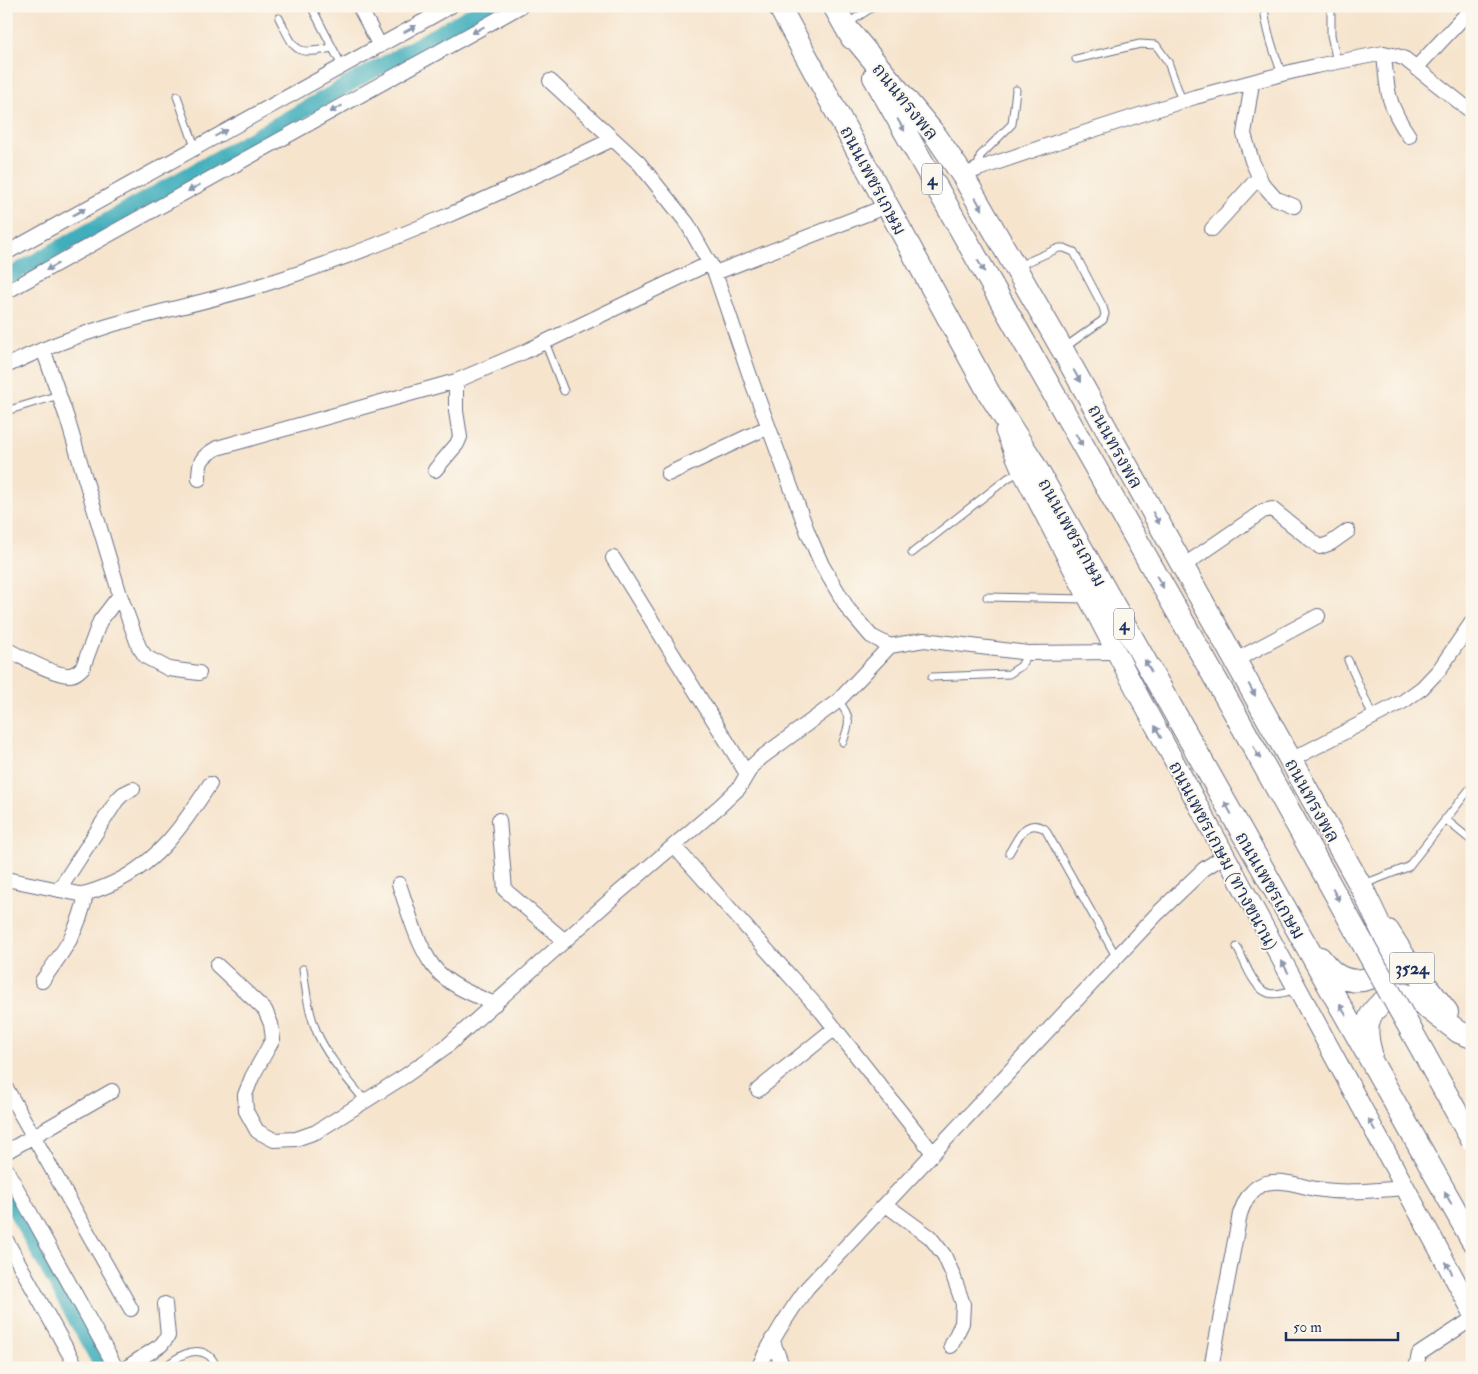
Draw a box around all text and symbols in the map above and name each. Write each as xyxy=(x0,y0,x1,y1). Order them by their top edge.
one-way arrow xyxy=(402,25,417,33)
one-way arrow xyxy=(471,26,485,34)
street label: ถนนทรงพล xyxy=(867,58,944,145)
one-way arrow xyxy=(329,105,343,113)
one-way arrow xyxy=(897,117,905,132)
street label: ถนนเพชรเกษม xyxy=(834,121,912,239)
one-way arrow xyxy=(215,128,228,137)
road number: 4 xyxy=(922,163,942,194)
one-way arrow xyxy=(187,183,201,192)
one-way arrow xyxy=(975,197,983,211)
one-way arrow xyxy=(73,207,86,216)
one-way arrow xyxy=(977,259,985,274)
one-way arrow xyxy=(45,263,59,271)
one-way arrow xyxy=(1073,368,1081,383)
street label: ถนนทรงพล xyxy=(1082,400,1148,493)
one-way arrow xyxy=(1075,434,1084,447)
street label: ถนนเพชรเกษม xyxy=(1032,474,1112,591)
one-way arrow xyxy=(1151,511,1160,524)
one-way arrow xyxy=(1155,575,1164,588)
road number: 4 xyxy=(1114,608,1134,640)
one-way arrow xyxy=(1144,659,1152,674)
one-way arrow xyxy=(1248,683,1257,697)
one-way arrow xyxy=(1154,725,1162,739)
one-way arrow xyxy=(1253,746,1261,761)
street label: ถนนทรงพล xyxy=(1279,754,1345,847)
street label: ถนนเพชรเกษม (ทางขนาน) xyxy=(1164,757,1284,953)
one-way arrow xyxy=(1223,801,1232,815)
street label: ถนนเพชรเกษม xyxy=(1231,827,1311,943)
one-way arrow xyxy=(1332,888,1340,903)
road number: 3524 xyxy=(1390,952,1434,984)
one-way arrow xyxy=(1281,960,1289,974)
one-way arrow xyxy=(1338,1004,1347,1017)
one-way arrow xyxy=(1367,1118,1376,1132)
one-way arrow xyxy=(1444,1190,1452,1205)
one-way arrow xyxy=(1445,1261,1453,1275)
scale bar xyxy=(1286,1309,1398,1341)
text: 50 m xyxy=(1293,1318,1322,1337)

